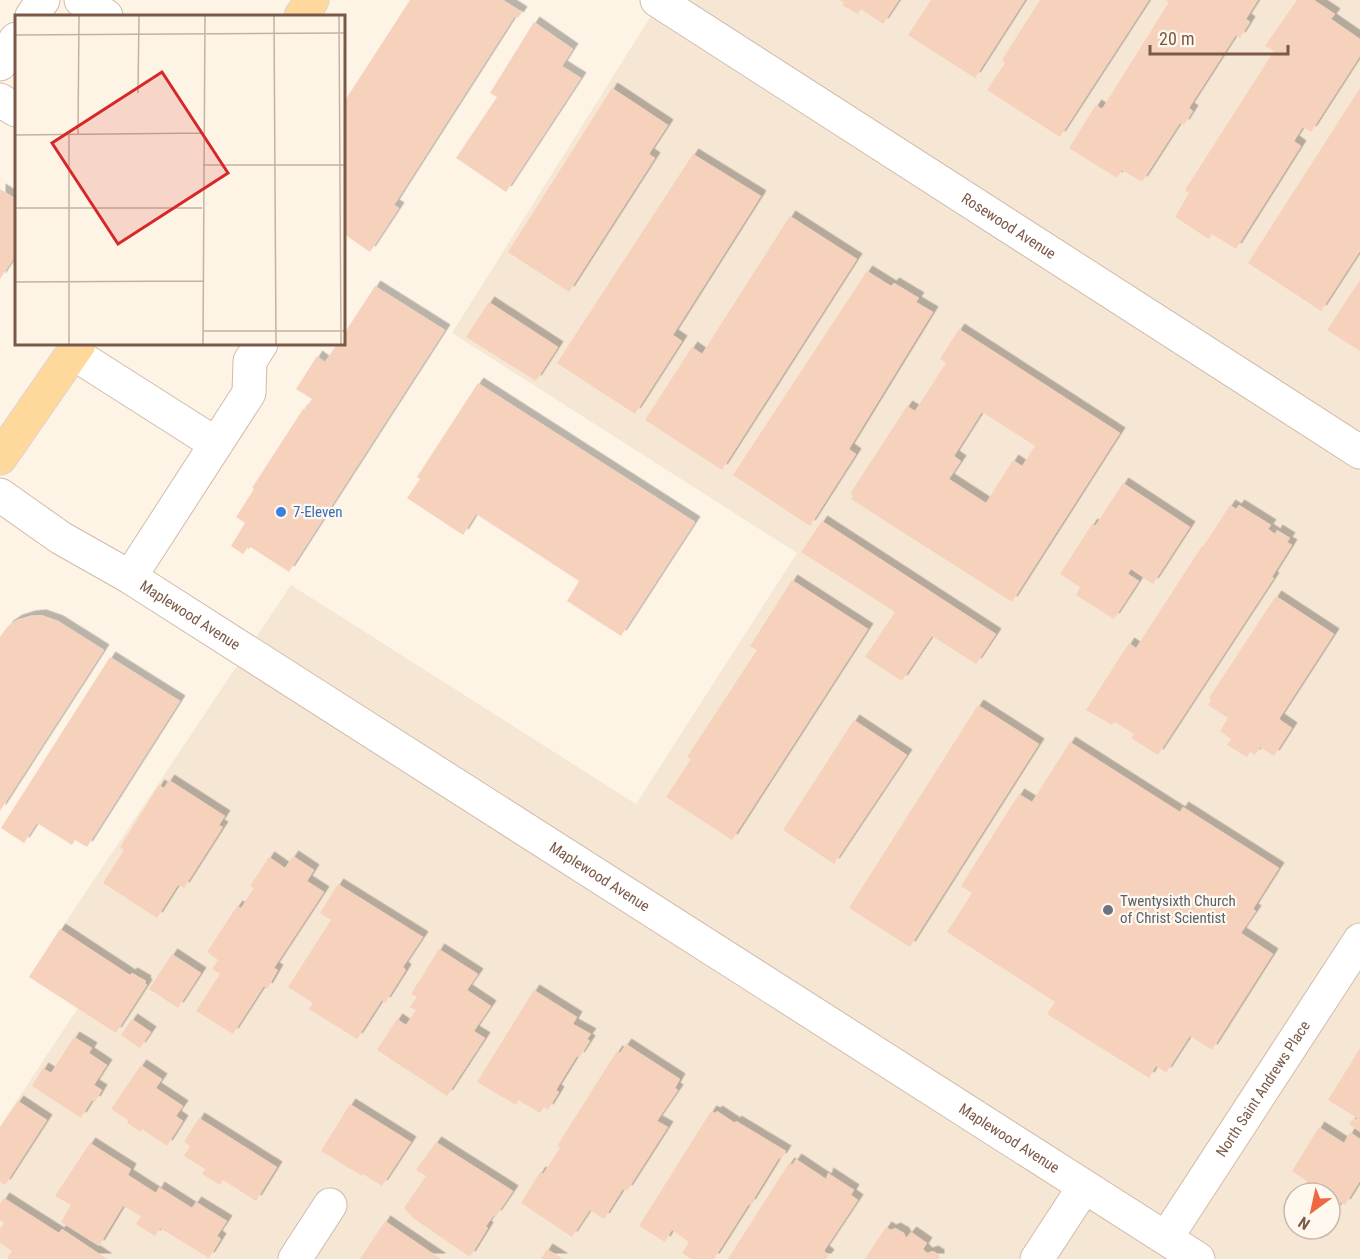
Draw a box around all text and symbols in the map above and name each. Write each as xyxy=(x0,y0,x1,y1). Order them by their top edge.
inset map xyxy=(15,15,345,345)
scale bar xyxy=(1150,18,1288,56)
text: 20 m xyxy=(1159,28,1194,49)
street label: Rosewood Avenue xyxy=(958,189,1059,263)
place label: 7-Eleven xyxy=(293,503,343,521)
marker: 7-Eleven xyxy=(274,505,288,519)
street label: Maplewood Avenue xyxy=(136,577,243,654)
street label: Maplewood Avenue xyxy=(546,838,653,915)
place label: Twentysixth Church of Christ Scientist xyxy=(1120,892,1236,927)
marker: Twentysixth Church of Christ Scientist xyxy=(1101,903,1115,917)
street label: North Saint Andrews Place xyxy=(1212,1018,1314,1160)
street label: Maplewood Avenue xyxy=(956,1100,1063,1177)
north arrow xyxy=(1282,1181,1342,1241)
text: N xyxy=(1295,1213,1313,1234)

